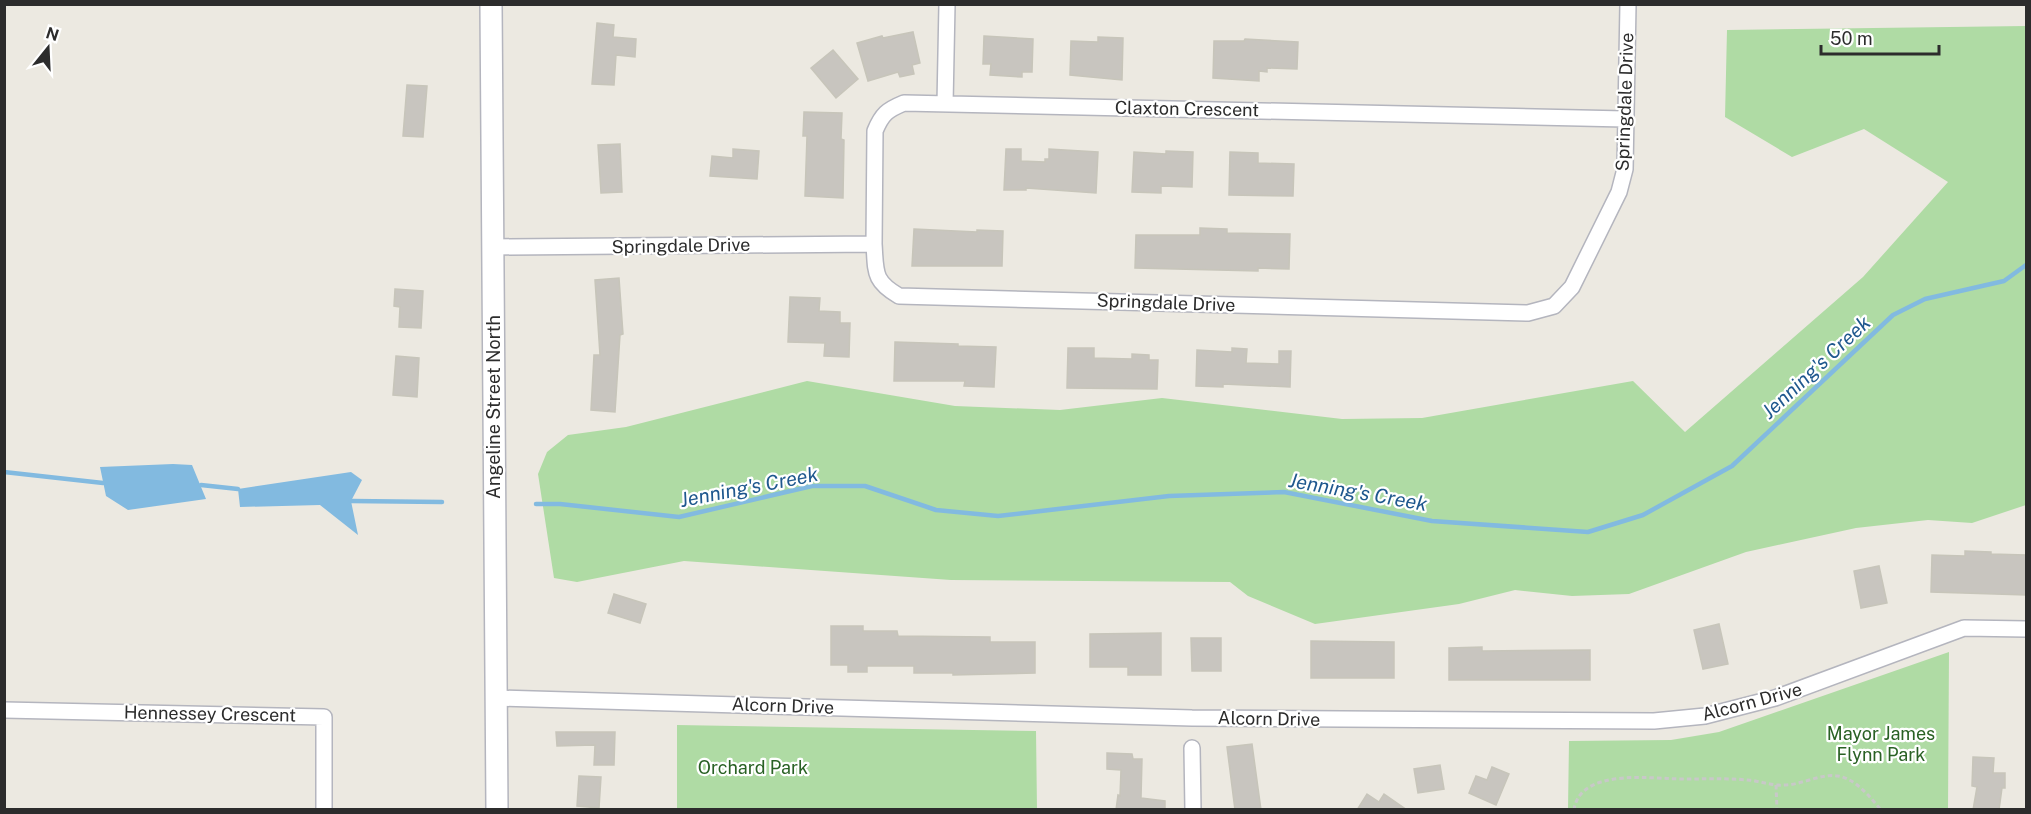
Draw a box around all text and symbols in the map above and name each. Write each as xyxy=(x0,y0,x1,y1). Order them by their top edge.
north arrow xyxy=(18,18,78,78)
scale bar xyxy=(1821,18,1940,56)
text: N xyxy=(44,23,61,45)
text: 50 m xyxy=(1830,28,1873,49)
street label: Springdale Drive xyxy=(1612,32,1637,172)
street label: Claxton Crescent xyxy=(1115,97,1259,120)
street label: Springdale Drive xyxy=(611,234,751,257)
street label: Springdale Drive xyxy=(1096,290,1236,315)
water label: Jenning's Creek xyxy=(1757,310,1876,424)
street label: Angeline Street North xyxy=(483,315,504,499)
water label: Jenning's Creek xyxy=(678,462,820,512)
water label: Jenning's Creek xyxy=(1287,468,1429,516)
street label: Alcorn Drive xyxy=(1700,678,1804,725)
street label: Alcorn Drive xyxy=(731,693,835,718)
street label: Hennessey Crescent xyxy=(124,701,296,726)
street label: Alcorn Drive xyxy=(1218,707,1320,730)
park label: Mayor James Flynn Park xyxy=(1827,723,1935,765)
park label: Orchard Park xyxy=(698,757,808,778)

